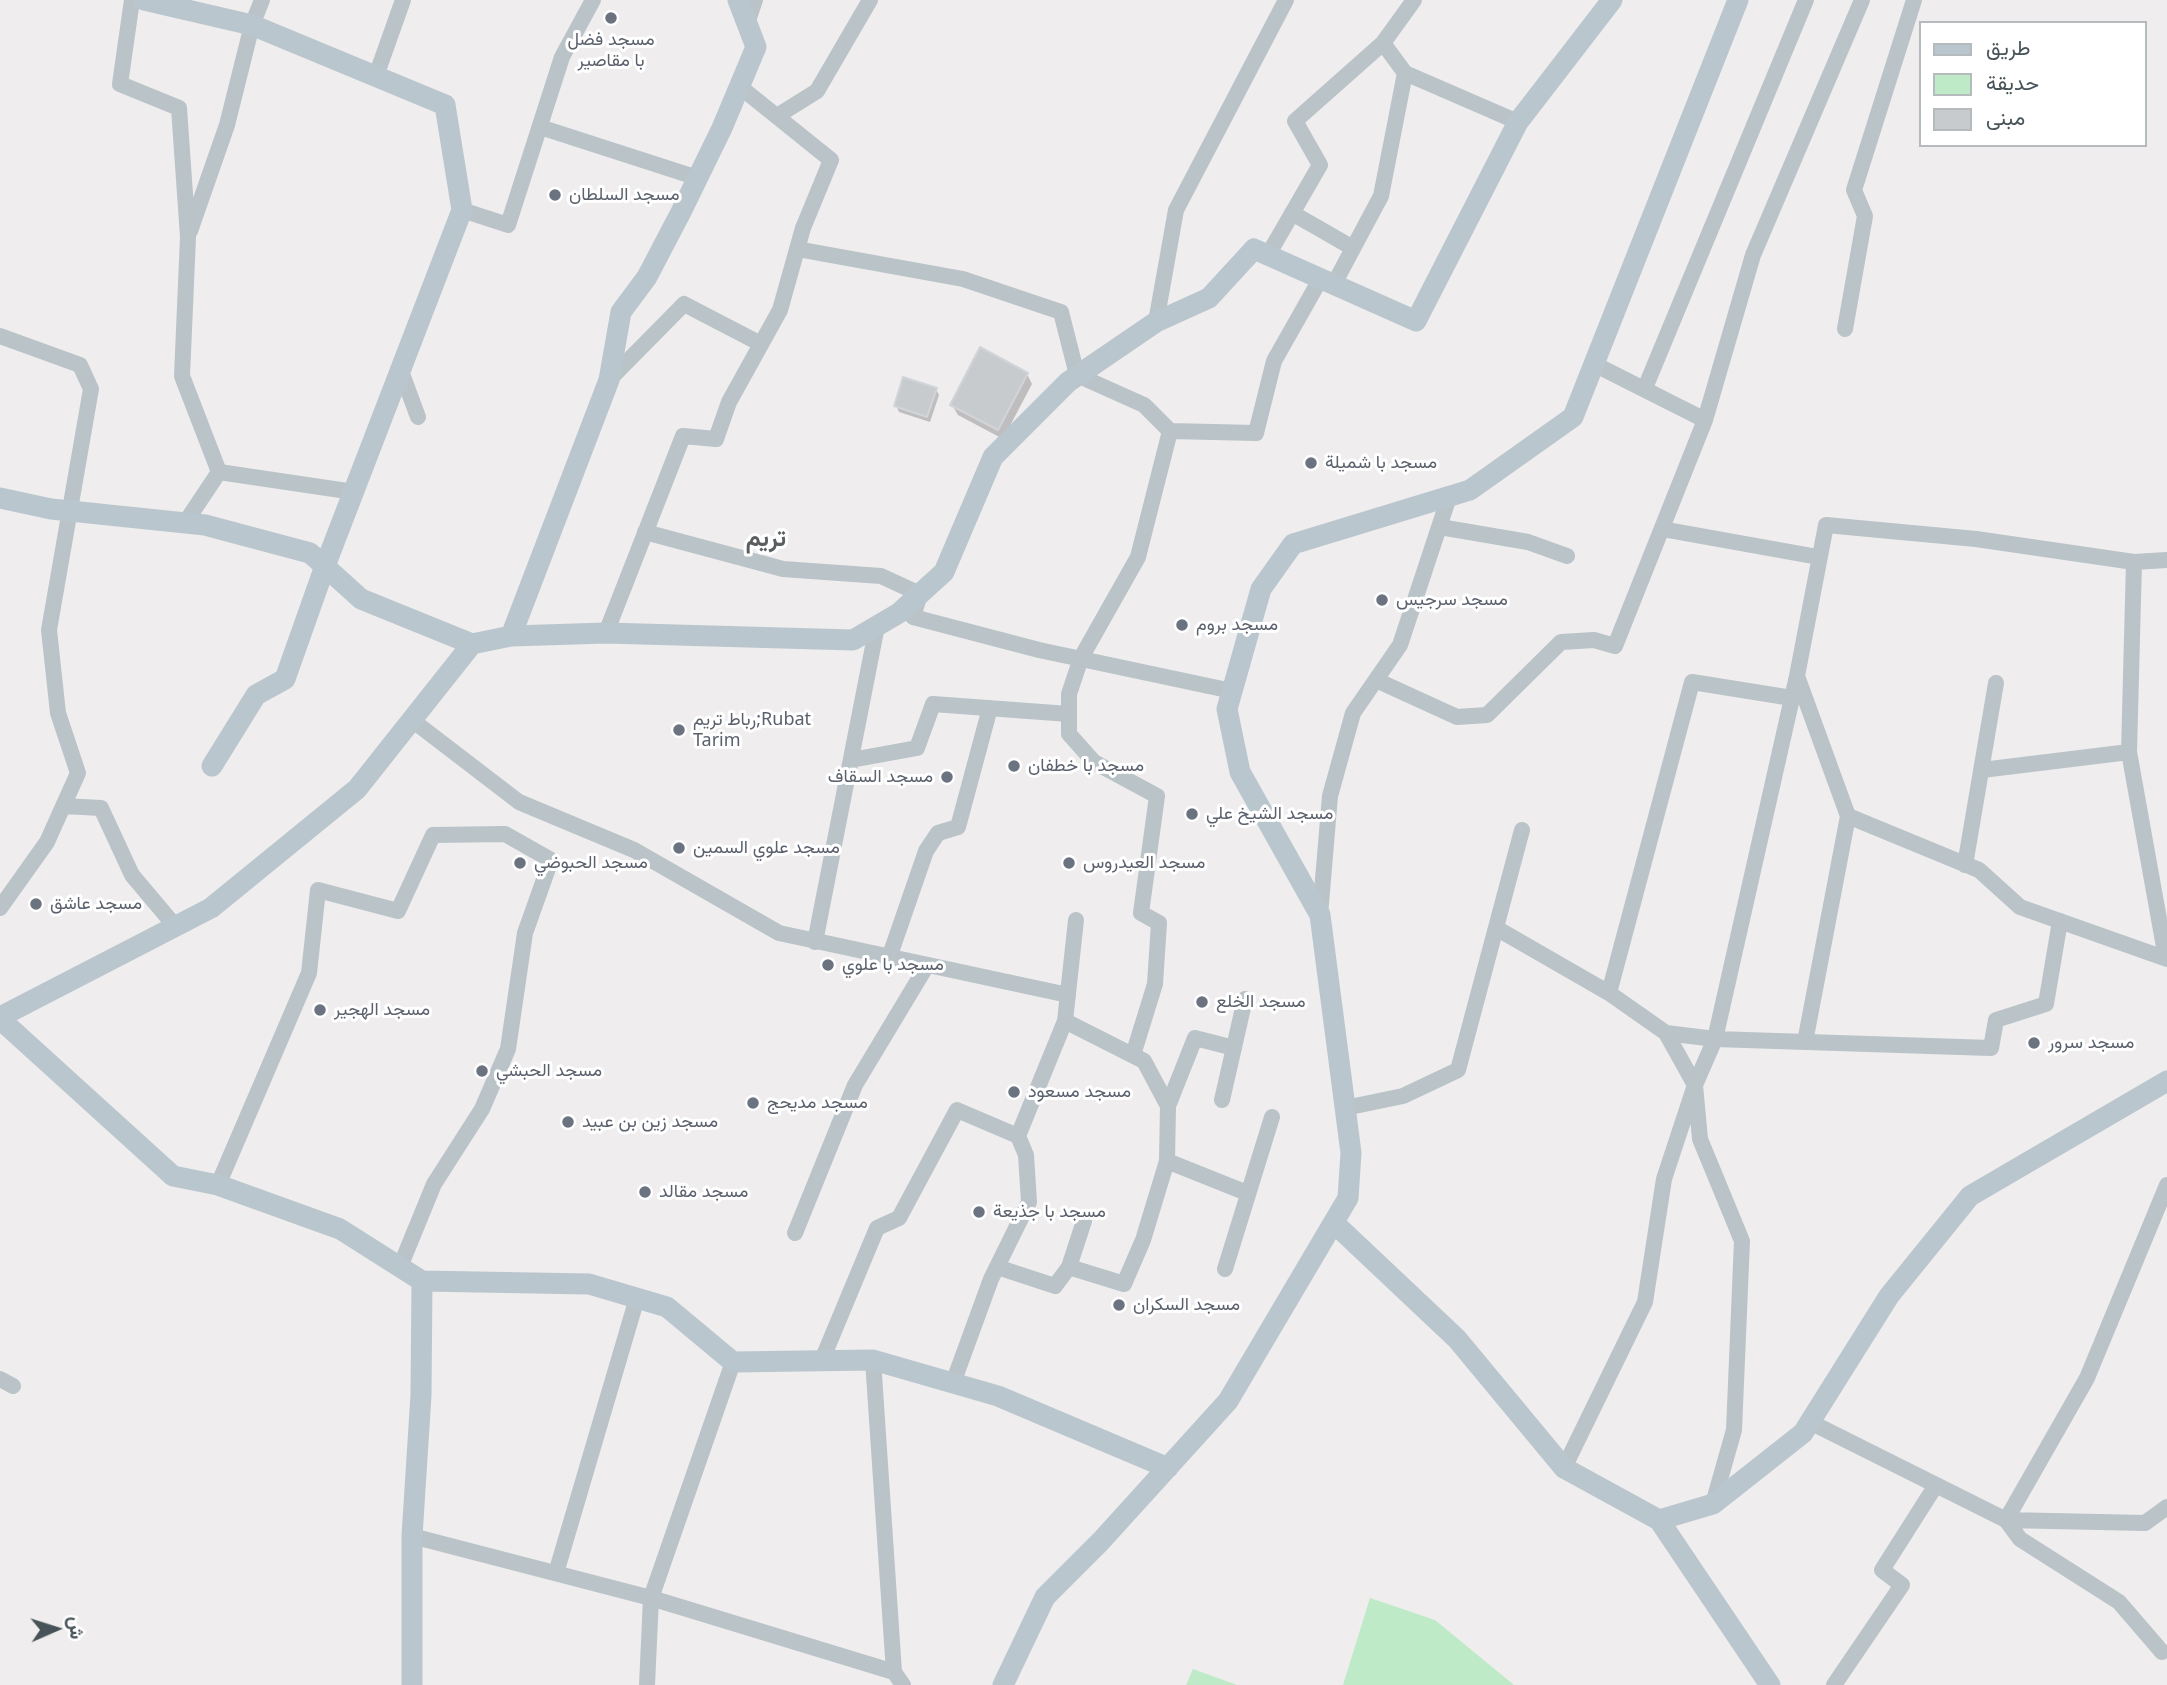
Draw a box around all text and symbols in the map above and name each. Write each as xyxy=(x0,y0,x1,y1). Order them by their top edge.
marker: مسجد فضل با مقاصير xyxy=(603,10,619,26)
legend xyxy=(1918,21,2146,147)
place label: مسجد فضل با مقاصير xyxy=(567,29,655,72)
text: طريق xyxy=(1986,33,2031,61)
text: حديقة xyxy=(1986,68,2039,96)
text: مبنى xyxy=(1986,103,2025,131)
place label: مسجد السلطان xyxy=(569,184,680,206)
marker: مسجد السلطان xyxy=(547,187,563,203)
place label: مسجد با شميلة xyxy=(1325,452,1437,474)
marker: مسجد با شميلة xyxy=(1303,455,1319,471)
district label: تريم xyxy=(746,525,786,553)
place label: مسجد سرجيس xyxy=(1396,589,1508,611)
marker: مسجد سرجيس xyxy=(1374,592,1390,608)
place label: مسجد بروم xyxy=(1196,614,1278,636)
marker: مسجد بروم xyxy=(1174,617,1190,633)
place label: رباط تريم;Rubat Tarim xyxy=(693,709,811,752)
marker: رباط تريم;Rubat Tarim xyxy=(671,722,687,738)
place label: مسجد با خطفان xyxy=(1028,755,1144,777)
marker: مسجد با خطفان xyxy=(1006,758,1022,774)
place label: مسجد السقاف xyxy=(828,766,933,788)
marker: مسجد السقاف xyxy=(939,769,955,785)
place label: مسجد الشيخ علي xyxy=(1206,803,1333,825)
marker: مسجد الشيخ علي xyxy=(1184,806,1200,822)
place label: مسجد علوي السمين xyxy=(693,837,840,859)
marker: مسجد علوي السمين xyxy=(671,840,687,856)
place label: مسجد الحبوضي xyxy=(534,852,648,874)
place label: مسجد العيدروس xyxy=(1083,852,1205,874)
marker: مسجد الحبوضي xyxy=(512,855,528,871)
marker: مسجد العيدروس xyxy=(1061,855,1077,871)
place label: مسجد عاشق xyxy=(50,893,142,915)
marker: مسجد عاشق xyxy=(28,896,44,912)
place label: مسجد با علوي xyxy=(842,954,944,976)
marker: مسجد با علوي xyxy=(820,957,836,973)
place label: مسجد الخلع xyxy=(1216,991,1305,1013)
marker: مسجد الخلع xyxy=(1194,994,1210,1010)
place label: مسجد الهجير xyxy=(334,999,430,1021)
marker: مسجد الهجير xyxy=(312,1002,328,1018)
place label: مسجد سرور xyxy=(2048,1032,2134,1054)
marker: مسجد سرور xyxy=(2026,1035,2042,1051)
place label: مسجد الحبشي xyxy=(496,1060,602,1082)
marker: مسجد الحبشي xyxy=(474,1063,490,1079)
place label: مسجد مسعود xyxy=(1028,1081,1131,1103)
marker: مسجد مسعود xyxy=(1006,1084,1022,1100)
place label: مسجد مديحج xyxy=(767,1092,868,1114)
marker: مسجد مديحج xyxy=(745,1095,761,1111)
place label: مسجد زين بن عبيد xyxy=(582,1111,718,1133)
marker: مسجد زين بن عبيد xyxy=(560,1114,576,1130)
place label: مسجد مقالد xyxy=(659,1181,748,1203)
marker: مسجد مقالد xyxy=(637,1184,653,1200)
place label: مسجد با جذيعة xyxy=(993,1201,1106,1223)
marker: مسجد با جذيعة xyxy=(971,1204,987,1220)
place label: مسجد السكران xyxy=(1133,1294,1240,1316)
marker: مسجد السكران xyxy=(1111,1297,1127,1313)
north arrow xyxy=(21,1594,91,1664)
text: ش xyxy=(63,1616,91,1640)

